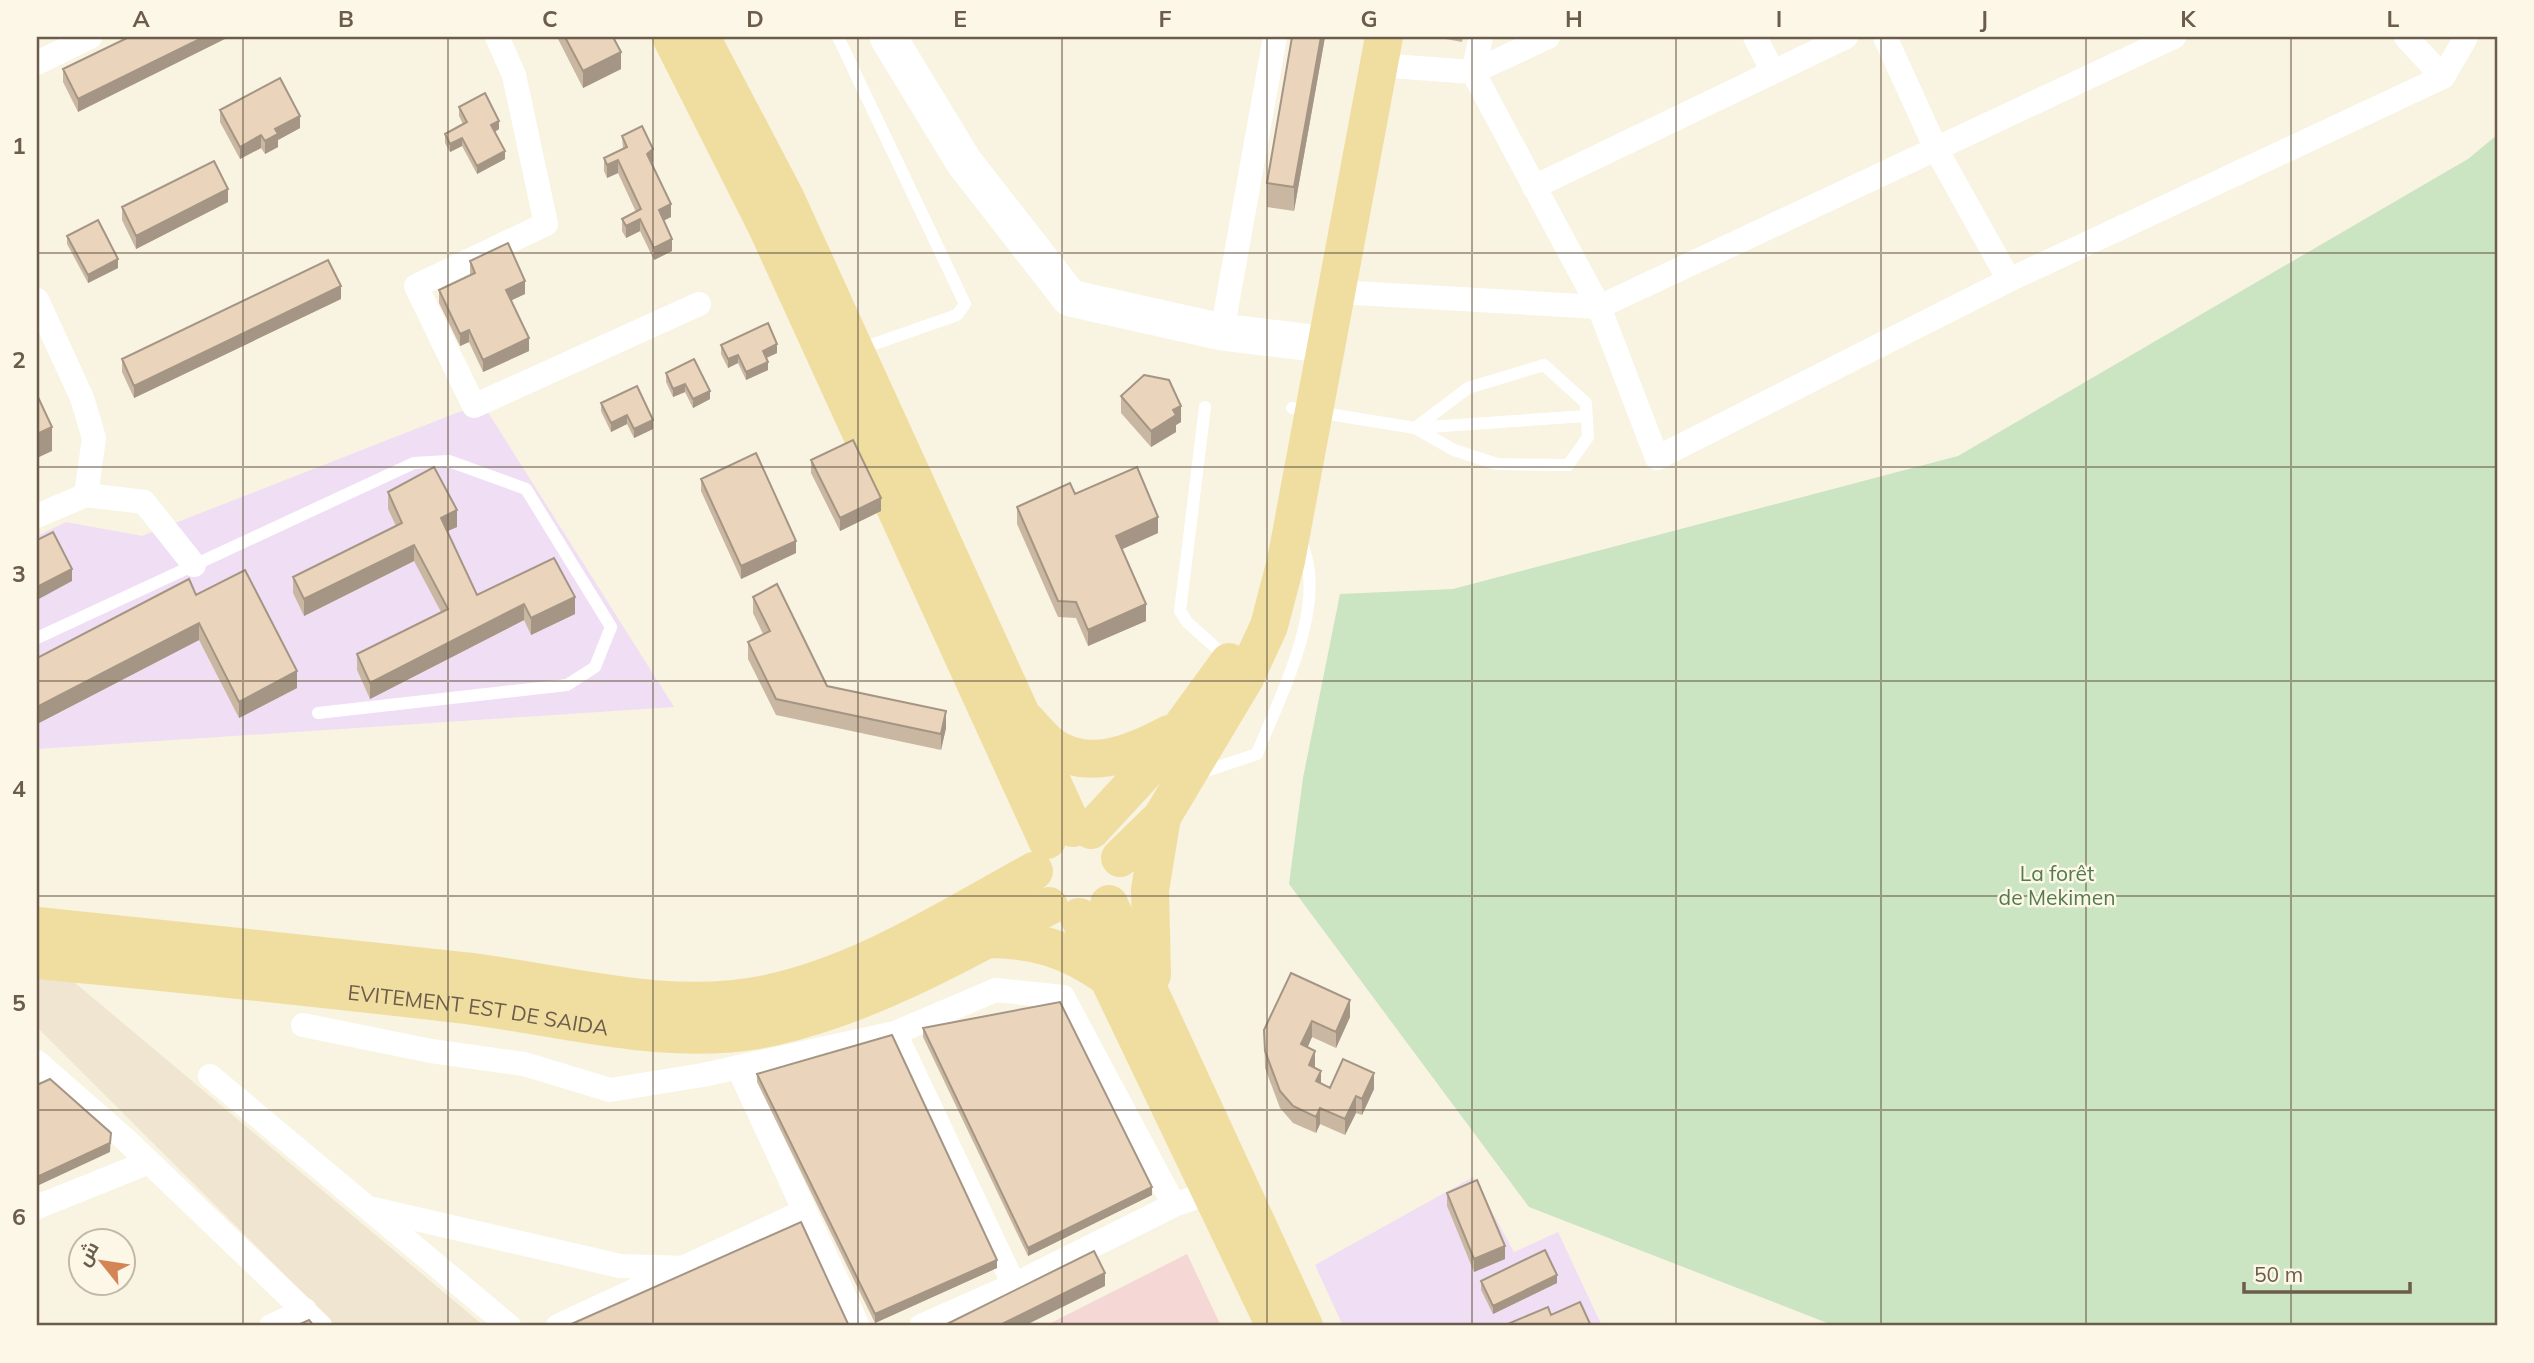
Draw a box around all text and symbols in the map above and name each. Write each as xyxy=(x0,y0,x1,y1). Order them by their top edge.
text: A xyxy=(132,4,150,33)
text: B xyxy=(338,4,354,33)
text: C xyxy=(542,4,558,33)
text: D xyxy=(746,4,764,33)
text: E xyxy=(953,4,967,33)
text: F xyxy=(1158,4,1172,33)
text: G xyxy=(1360,4,1378,33)
text: H xyxy=(1565,4,1583,33)
text: I xyxy=(1776,4,1782,33)
text: J xyxy=(1980,4,1988,33)
text: K xyxy=(2180,4,2197,33)
text: L xyxy=(2387,4,2400,33)
text: 1 xyxy=(12,131,26,160)
text: 2 xyxy=(12,345,26,374)
text: 3 xyxy=(12,559,26,588)
text: 4 xyxy=(12,774,26,803)
park label: La forêt de Mekimen xyxy=(1999,860,2115,910)
street label: EVITEMENT EST DE SAIDA xyxy=(346,979,611,1041)
text: 5 xyxy=(12,988,26,1017)
text: 6 xyxy=(12,1202,26,1231)
north arrow xyxy=(66,1226,136,1296)
text: ش xyxy=(71,1237,104,1270)
scale bar xyxy=(2244,1251,2410,1295)
text: 50 m xyxy=(2254,1261,2303,1287)

